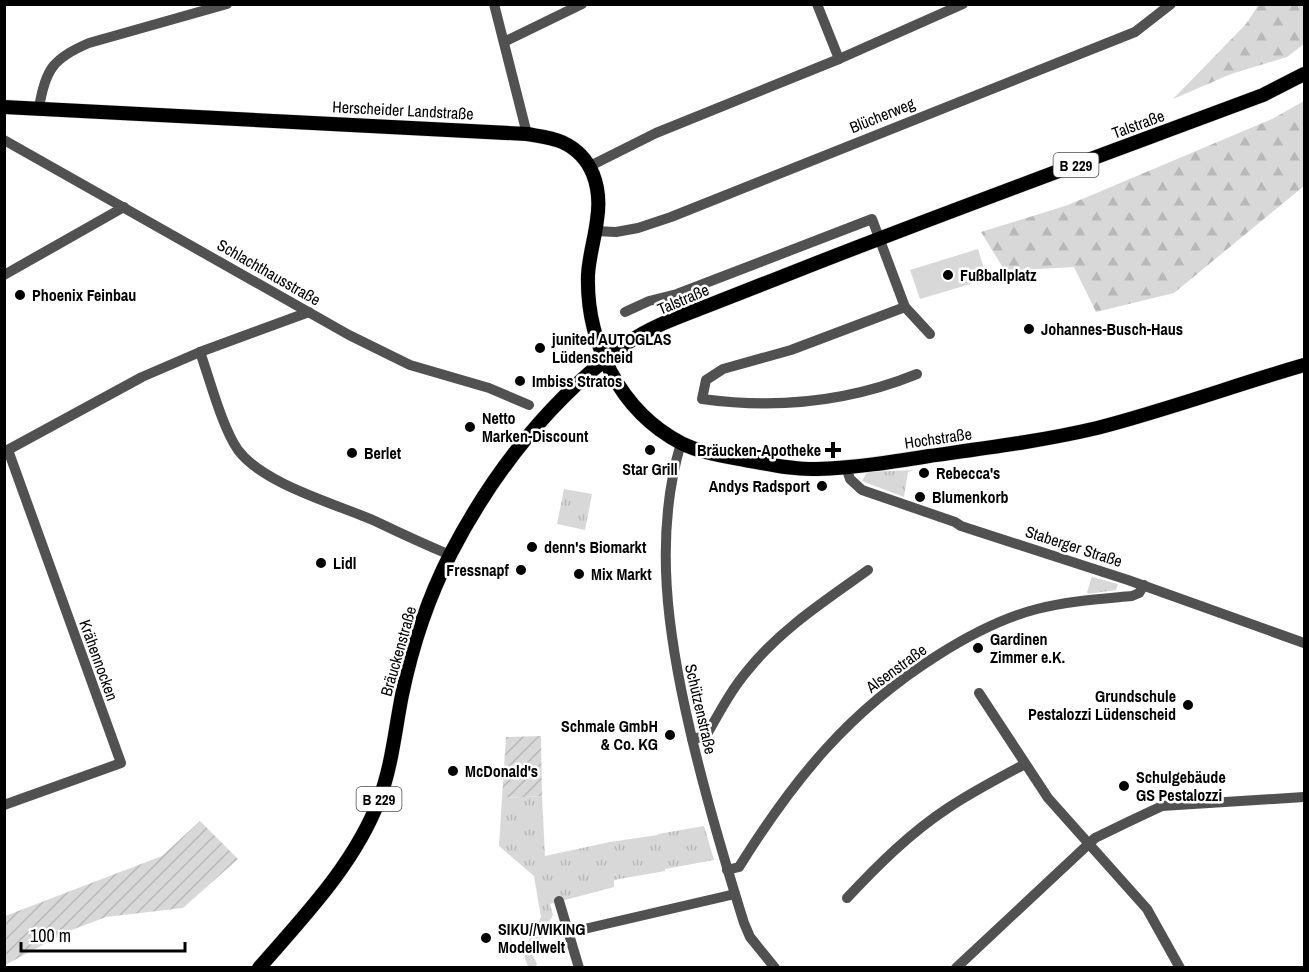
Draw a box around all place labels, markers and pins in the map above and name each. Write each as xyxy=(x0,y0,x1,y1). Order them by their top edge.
place label: Fußballplatz xyxy=(960,264,1037,286)
marker: Fußballplatz xyxy=(941,268,955,282)
place label: Phoenix Feinbau xyxy=(32,284,136,306)
marker: Phoenix Feinbau xyxy=(13,288,27,302)
place label: Johannes-Busch-Haus xyxy=(1041,318,1183,340)
marker: Johannes-Busch-Haus xyxy=(1022,322,1036,336)
place label: junited AUTOGLAS Lüdenscheid xyxy=(551,328,672,368)
marker: junited AUTOGLAS Lüdenscheid xyxy=(533,341,547,355)
place label: Imbiss Stratos xyxy=(532,370,622,392)
marker: Imbiss Stratos xyxy=(513,374,527,388)
place label: Netto Marken-Discount xyxy=(482,407,589,447)
marker: Netto Marken-Discount xyxy=(463,420,477,434)
place label: Bräucken-Apotheke xyxy=(697,439,821,461)
place label: Berlet xyxy=(364,442,402,464)
marker: Star Grill xyxy=(643,443,657,457)
marker: Bräucken-Apotheke xyxy=(826,443,840,457)
marker: Berlet xyxy=(345,446,359,460)
place label: Star Grill xyxy=(622,458,678,480)
place label: Rebecca's xyxy=(936,462,1000,484)
marker: Rebecca's xyxy=(917,466,931,480)
place label: Andys Radsport xyxy=(709,475,811,497)
marker: Andys Radsport xyxy=(815,479,829,493)
place label: Blumenkorb xyxy=(932,486,1009,508)
marker: Blumenkorb xyxy=(913,490,927,504)
place label: denn's Biomarkt xyxy=(544,536,647,558)
marker: denn's Biomarkt xyxy=(525,540,539,554)
place label: Lidl xyxy=(333,552,356,574)
marker: Lidl xyxy=(314,556,328,570)
place label: Fressnapf xyxy=(446,559,510,581)
marker: Fressnapf xyxy=(514,563,528,577)
place label: Mix Markt xyxy=(591,563,652,585)
marker: Mix Markt xyxy=(572,567,586,581)
place label: Gardinen Zimmer e.K. xyxy=(990,628,1065,668)
marker: Gardinen Zimmer e.K. xyxy=(971,641,985,655)
place label: Grundschule Pestalozzi Lüdenscheid xyxy=(1028,685,1176,725)
marker: Grundschule Pestalozzi Lüdenscheid xyxy=(1181,698,1195,712)
place label: Schmale GmbH & Co. KG xyxy=(561,715,658,755)
marker: Schmale GmbH & Co. KG xyxy=(663,728,677,742)
place label: McDonald's xyxy=(465,760,538,782)
marker: McDonald's xyxy=(446,764,460,778)
place label: Schulgebäude GS Pestalozzi xyxy=(1136,766,1226,806)
marker: Schulgebäude GS Pestalozzi xyxy=(1117,779,1131,793)
place label: SIKU//WIKING Modellwelt xyxy=(498,918,585,958)
marker: SIKU//WIKING Modellwelt xyxy=(479,931,493,945)

